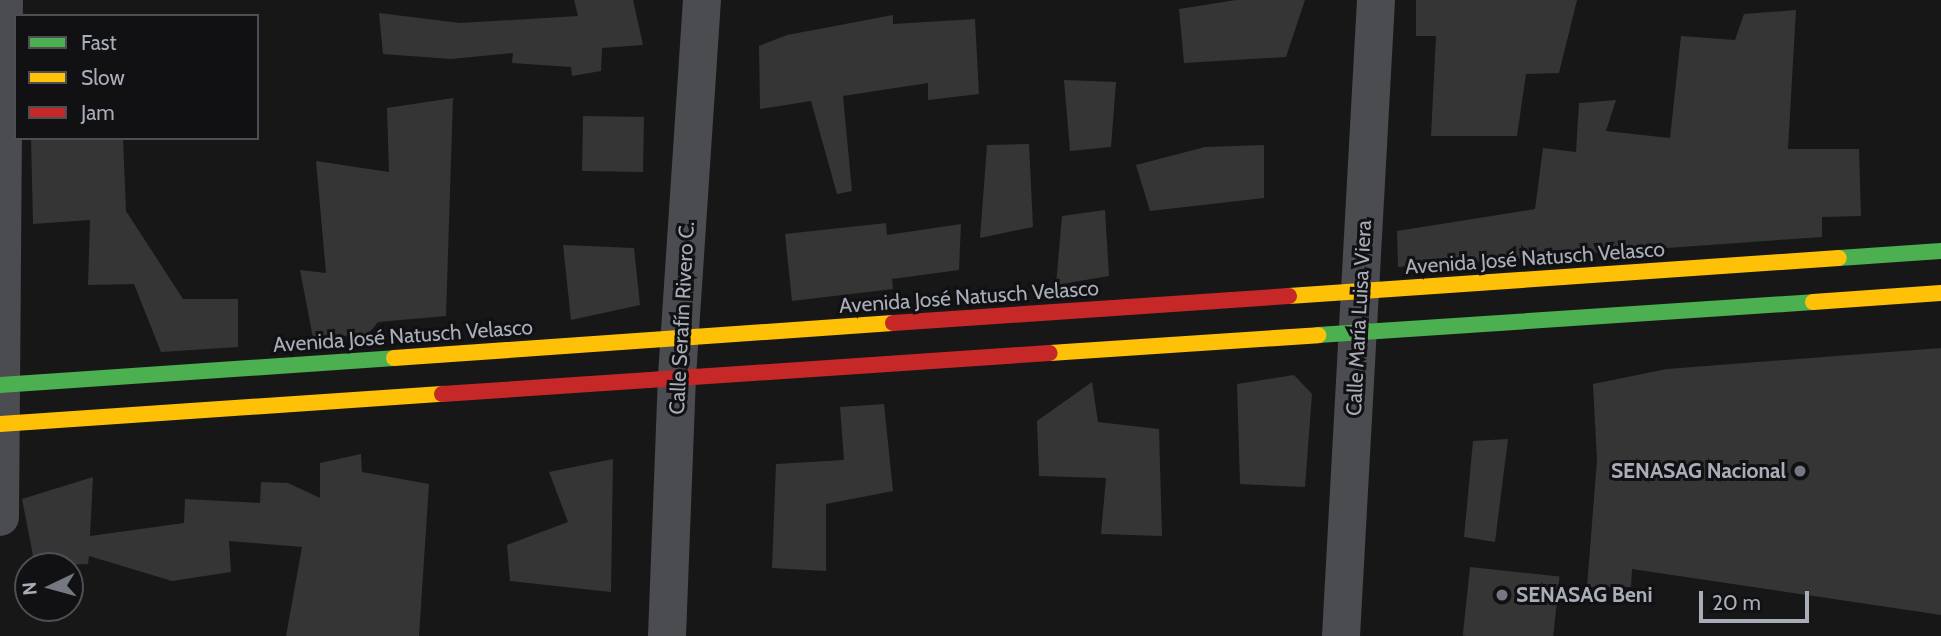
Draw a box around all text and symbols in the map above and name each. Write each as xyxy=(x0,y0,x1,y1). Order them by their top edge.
legend xyxy=(14,14,259,140)
text: Fast xyxy=(81,30,117,55)
text: Slow xyxy=(81,65,125,90)
text: Jam xyxy=(81,100,115,125)
street label: Calle María Luisa Viera xyxy=(1341,219,1377,417)
street label: Calle Serafín Rivero C. xyxy=(664,221,700,415)
street label: Avenida José Natusch Velasco xyxy=(1404,236,1666,280)
street label: Avenida José Natusch Velasco xyxy=(838,275,1100,319)
street label: Avenida José Natusch Velasco xyxy=(272,314,534,358)
place label: SENASAG Nacional xyxy=(1611,458,1786,484)
marker: SENASAG Nacional xyxy=(1792,463,1808,479)
north arrow xyxy=(14,552,84,622)
scale bar xyxy=(1703,576,1813,620)
text: N xyxy=(18,581,42,596)
place label: SENASAG Beni xyxy=(1516,582,1652,608)
marker: SENASAG Beni xyxy=(1494,587,1510,603)
text: 20 m xyxy=(1712,590,1761,615)

